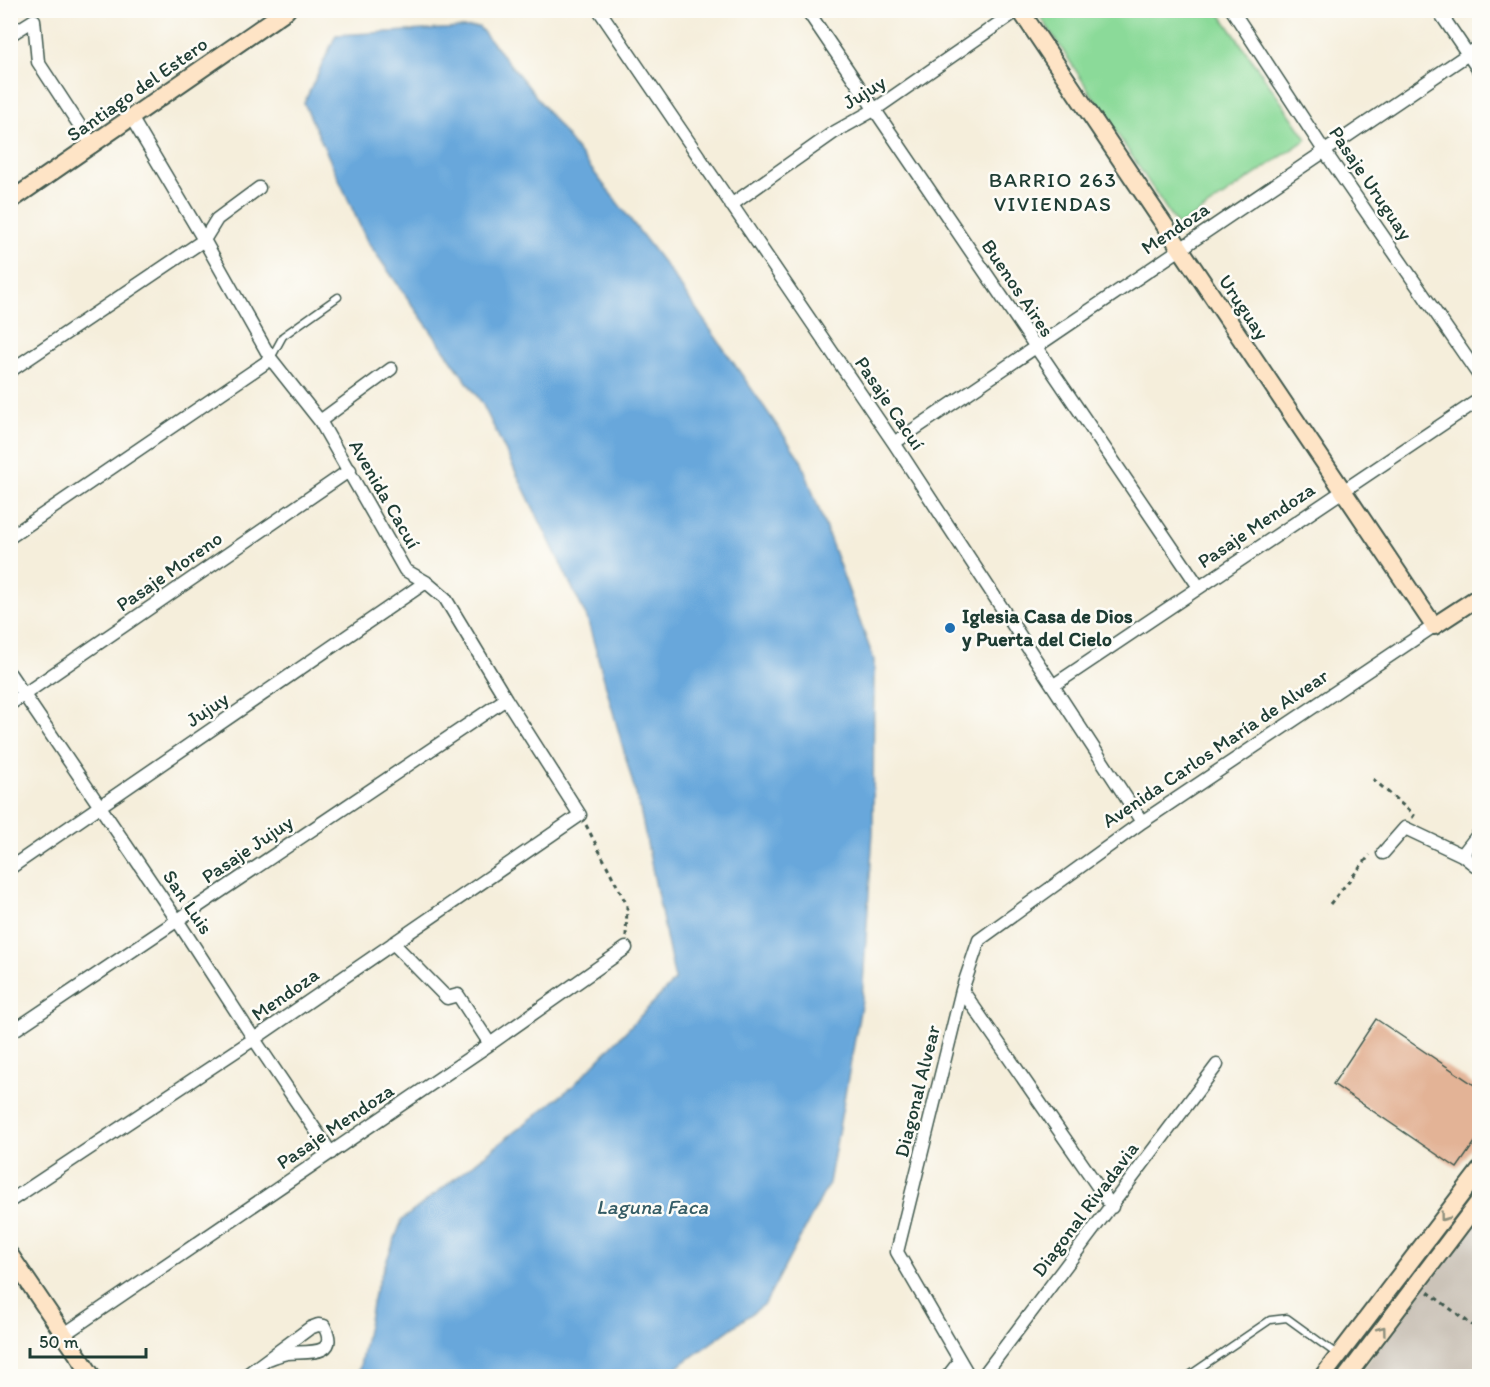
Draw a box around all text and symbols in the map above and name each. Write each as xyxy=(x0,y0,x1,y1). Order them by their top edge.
street label: Santiago del Estero xyxy=(62,31,212,147)
street label: Jujuy xyxy=(838,69,890,114)
street label: Pasaje Uruguay xyxy=(1324,121,1418,245)
district label: BARRIO 263 VIVIENDAS xyxy=(989,167,1117,216)
street label: Mendoza xyxy=(1136,196,1214,260)
street label: Buenos Aires xyxy=(977,235,1059,341)
street label: Uruguay xyxy=(1214,270,1275,344)
street label: Pasaje Cacuí xyxy=(850,352,930,454)
street label: Avenida Cacuí xyxy=(344,435,426,553)
street label: Pasaje Mendoza xyxy=(1193,477,1320,573)
street label: Pasaje Moreno xyxy=(111,526,227,616)
place label: Iglesia Casa de Dios y Puerta del Cielo xyxy=(962,604,1133,652)
marker: Iglesia Casa de Dios y Puerta del Cielo xyxy=(943,621,957,635)
street label: Avenida Carlos María de Alvear xyxy=(1097,663,1333,833)
street label: Jujuy xyxy=(181,686,233,732)
street label: Pasaje Jujuy xyxy=(197,809,298,888)
street label: San Luis xyxy=(158,865,218,939)
street label: Mendoza xyxy=(247,962,324,1026)
street label: Diagonal Alvear xyxy=(889,1022,945,1160)
street label: Pasaje Mendoza xyxy=(272,1078,399,1174)
street label: Diagonal Rivadavia xyxy=(1026,1136,1144,1281)
water label: Laguna Faca xyxy=(596,1194,709,1219)
one-way arrow xyxy=(1440,1210,1451,1221)
scale bar xyxy=(30,1321,146,1359)
one-way arrow xyxy=(1374,1325,1385,1336)
text: 50 m xyxy=(39,1331,79,1353)

